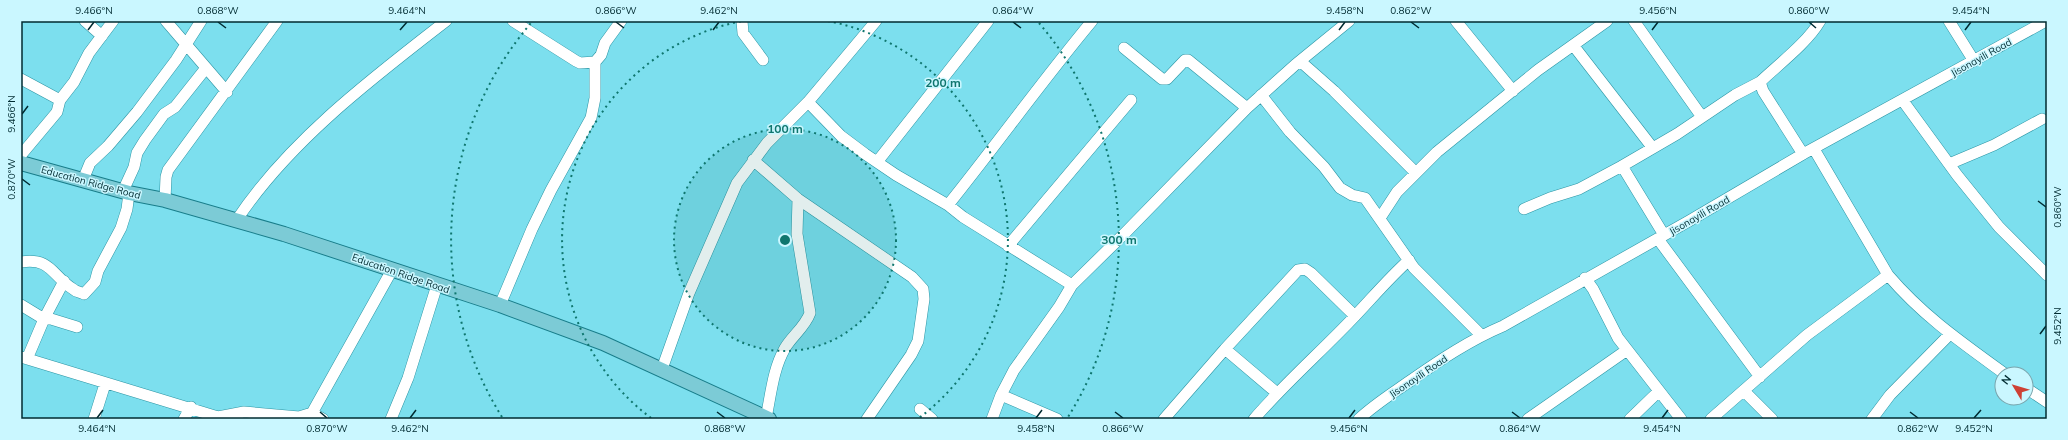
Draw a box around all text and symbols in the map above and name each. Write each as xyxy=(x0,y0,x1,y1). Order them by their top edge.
text: 9.466°N xyxy=(75,4,113,17)
text: 0.868°W xyxy=(197,4,239,17)
text: 9.464°N xyxy=(388,4,426,17)
text: 0.866°W xyxy=(595,4,637,17)
text: 9.462°N xyxy=(700,4,738,17)
text: 0.864°W xyxy=(992,4,1034,17)
text: 9.458°N xyxy=(1326,4,1364,17)
text: 0.862°W xyxy=(1390,4,1432,17)
text: 9.456°N xyxy=(1639,4,1677,17)
text: 0.860°W xyxy=(1788,4,1830,17)
text: 9.454°N xyxy=(1952,4,1990,17)
street label: Jisonayili Road xyxy=(1948,35,2014,80)
text: 200 m xyxy=(925,75,961,90)
text: 9.466°N xyxy=(5,95,18,133)
text: 100 m xyxy=(767,121,803,136)
text: 0.870°W xyxy=(5,158,18,200)
street label: Education Ridge Road xyxy=(40,163,142,202)
text: 0.860°W xyxy=(2051,186,2064,228)
street label: Jisonayili Road xyxy=(1667,193,1732,238)
text: 300 m xyxy=(1101,232,1137,247)
centre of rings xyxy=(778,233,792,247)
street label: Education Ridge Road xyxy=(350,251,451,296)
text: 9.452°N xyxy=(2051,307,2064,345)
street label: Jisonayili Road xyxy=(1387,352,1450,401)
north arrow xyxy=(1994,366,2034,406)
text: N xyxy=(1998,372,2014,387)
text: 9.464°N xyxy=(78,422,116,435)
text: 0.870°W xyxy=(306,422,348,435)
text: 9.462°N xyxy=(391,422,429,435)
text: 0.868°W xyxy=(704,422,746,435)
text: 9.458°N xyxy=(1017,422,1055,435)
text: 0.866°W xyxy=(1102,422,1144,435)
text: 9.456°N xyxy=(1330,422,1368,435)
text: 0.864°W xyxy=(1499,422,1541,435)
text: 9.454°N xyxy=(1643,422,1681,435)
text: 0.862°W xyxy=(1897,422,1939,435)
text: 9.452°N xyxy=(1955,422,1993,435)

